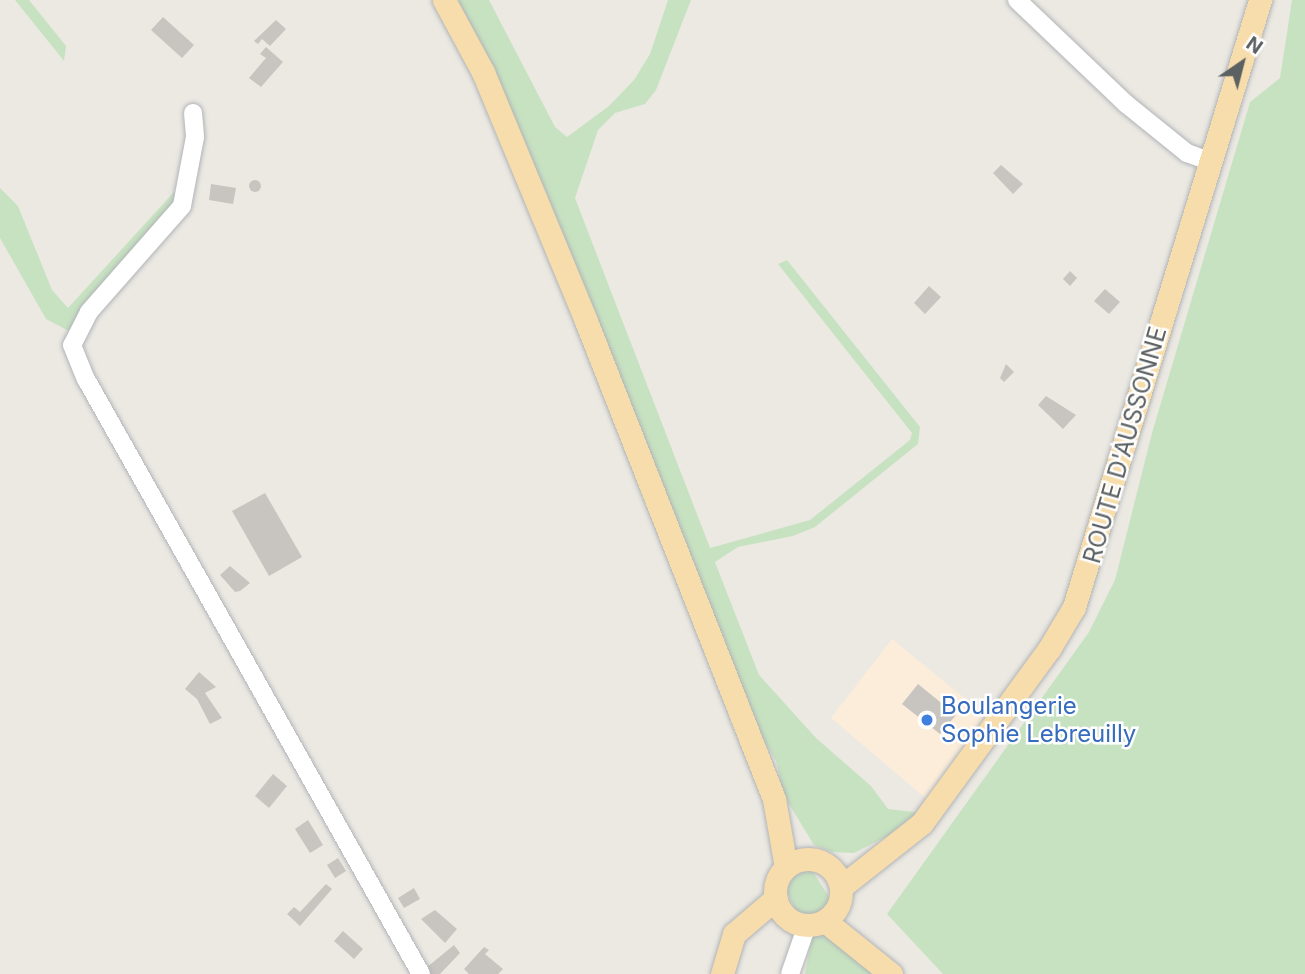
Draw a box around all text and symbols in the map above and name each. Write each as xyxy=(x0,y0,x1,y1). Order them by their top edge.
north arrow xyxy=(1207,28,1277,98)
text: N xyxy=(1242,32,1267,59)
street label: ROUTE D'AUSSONNE xyxy=(1077,323,1173,567)
place label: Boulangerie Sophie Lebreuilly xyxy=(941,692,1136,748)
marker: Boulangerie Sophie Lebreuilly xyxy=(919,712,935,728)

